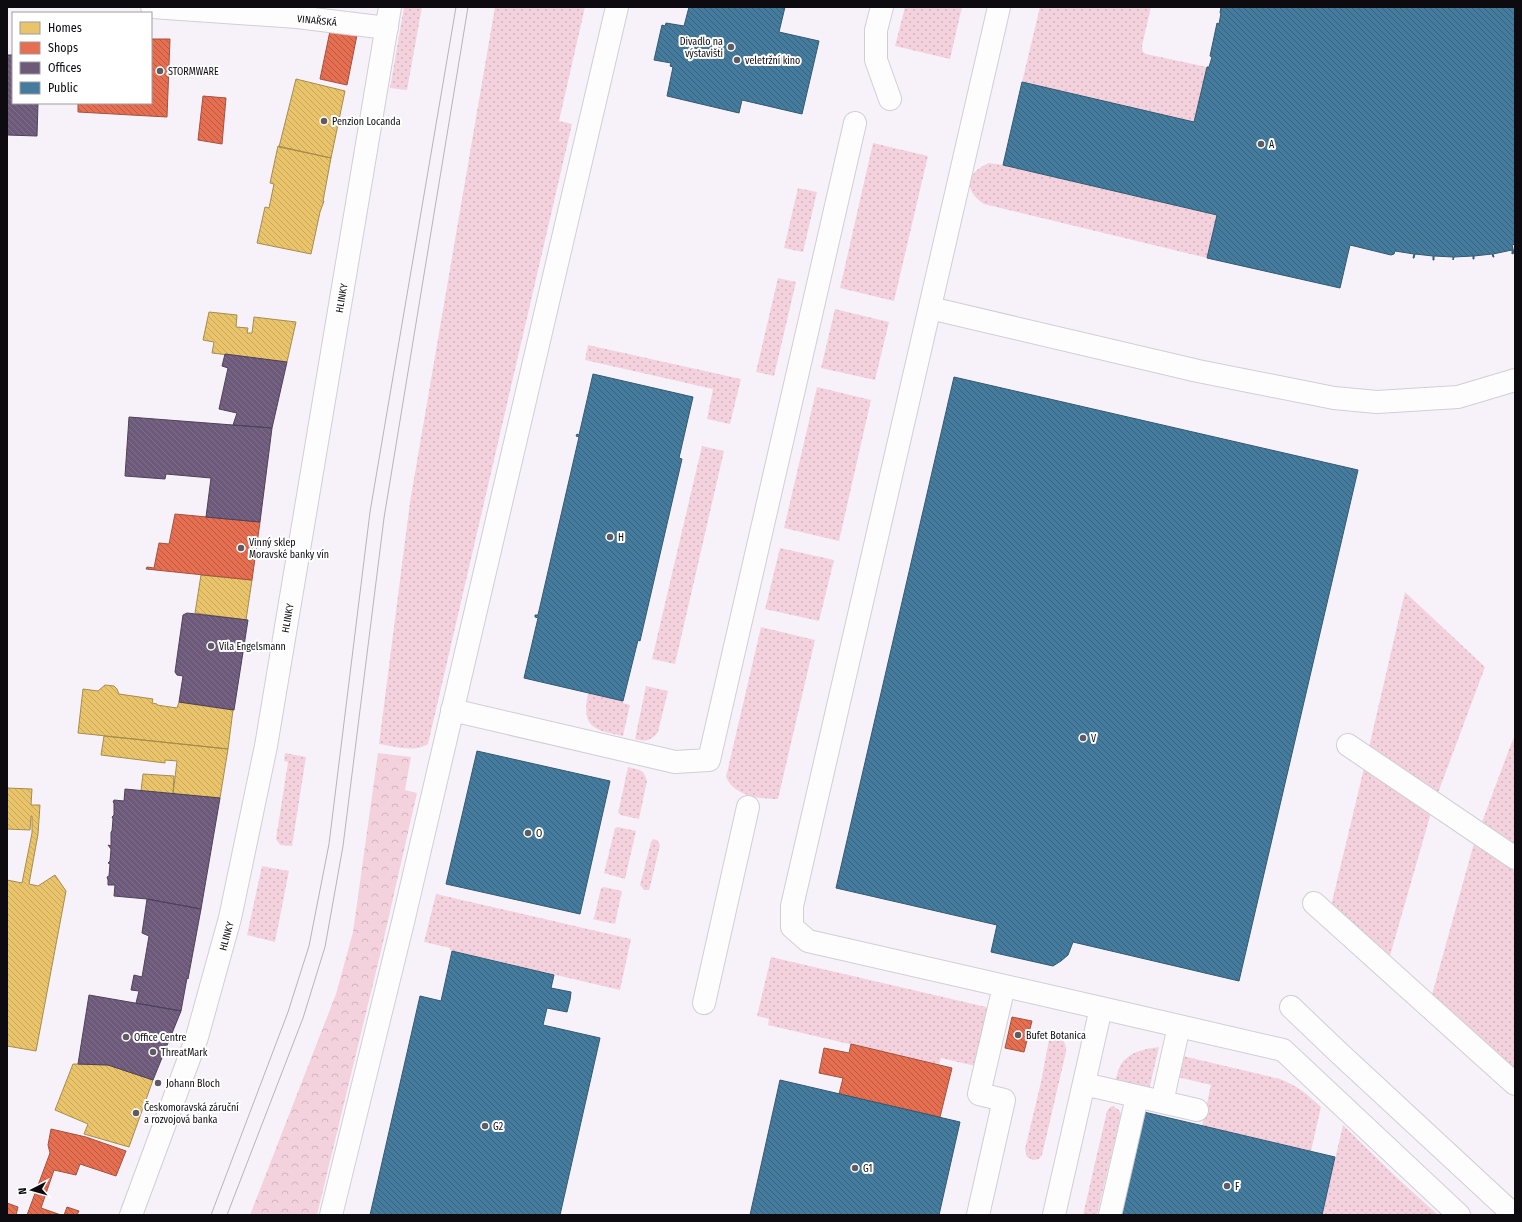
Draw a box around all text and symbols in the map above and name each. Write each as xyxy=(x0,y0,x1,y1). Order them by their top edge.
street label: VINAŘSKÁ xyxy=(296,11,338,29)
legend xyxy=(12,12,152,104)
text: Homes xyxy=(48,21,82,35)
place label: Divadlo na výstavišti xyxy=(680,36,723,60)
text: Shops xyxy=(48,41,78,55)
marker: Divadlo na výstavišti xyxy=(726,42,736,52)
place label: veletržní kino xyxy=(745,54,800,67)
marker: veletržní kino xyxy=(732,55,742,65)
text: Offices xyxy=(48,61,81,75)
marker: STORMWARE xyxy=(155,66,165,76)
place label: STORMWARE xyxy=(168,66,219,78)
text: Public xyxy=(48,81,78,95)
marker: Penzion Locanda xyxy=(319,116,329,126)
place label: Penzion Locanda xyxy=(332,116,401,128)
marker: A xyxy=(1256,139,1266,149)
place label: A xyxy=(1269,139,1275,151)
street label: HLINKY xyxy=(334,283,350,314)
marker: H xyxy=(605,532,615,542)
place label: H xyxy=(618,532,624,544)
place label: Vinný sklep Moravské banky vín xyxy=(249,536,329,561)
marker: Vinný sklep Moravské banky vín xyxy=(236,543,246,553)
street label: HLINKY xyxy=(280,603,296,634)
marker: Vila Engelsmann xyxy=(206,641,216,651)
place label: Vila Engelsmann xyxy=(219,641,286,653)
marker: V xyxy=(1078,733,1088,743)
place label: V xyxy=(1091,733,1097,745)
marker: O xyxy=(523,828,533,838)
place label: O xyxy=(536,828,542,840)
street label: HLINKY xyxy=(217,920,237,952)
marker: Bufet Botanica xyxy=(1013,1030,1023,1040)
place label: Bufet Botanica xyxy=(1026,1030,1086,1042)
marker: Office Centre xyxy=(121,1032,131,1042)
place label: Office Centre xyxy=(134,1032,187,1044)
marker: ThreatMark xyxy=(148,1047,158,1057)
place label: ThreatMark xyxy=(161,1047,208,1059)
marker: Johann Bloch xyxy=(153,1078,163,1088)
place label: Johann Bloch xyxy=(166,1078,220,1090)
place label: Českomoravská záruční a rozvojová banka xyxy=(144,1100,239,1126)
marker: Českomoravská záruční a rozvojová banka xyxy=(131,1108,141,1118)
marker: G2 xyxy=(480,1121,490,1131)
place label: G2 xyxy=(493,1121,504,1133)
marker: G1 xyxy=(850,1163,860,1173)
place label: G1 xyxy=(863,1163,872,1175)
north arrow xyxy=(12,1170,52,1210)
marker: F xyxy=(1222,1181,1232,1191)
place label: F xyxy=(1235,1181,1240,1193)
text: N xyxy=(16,1187,29,1195)

